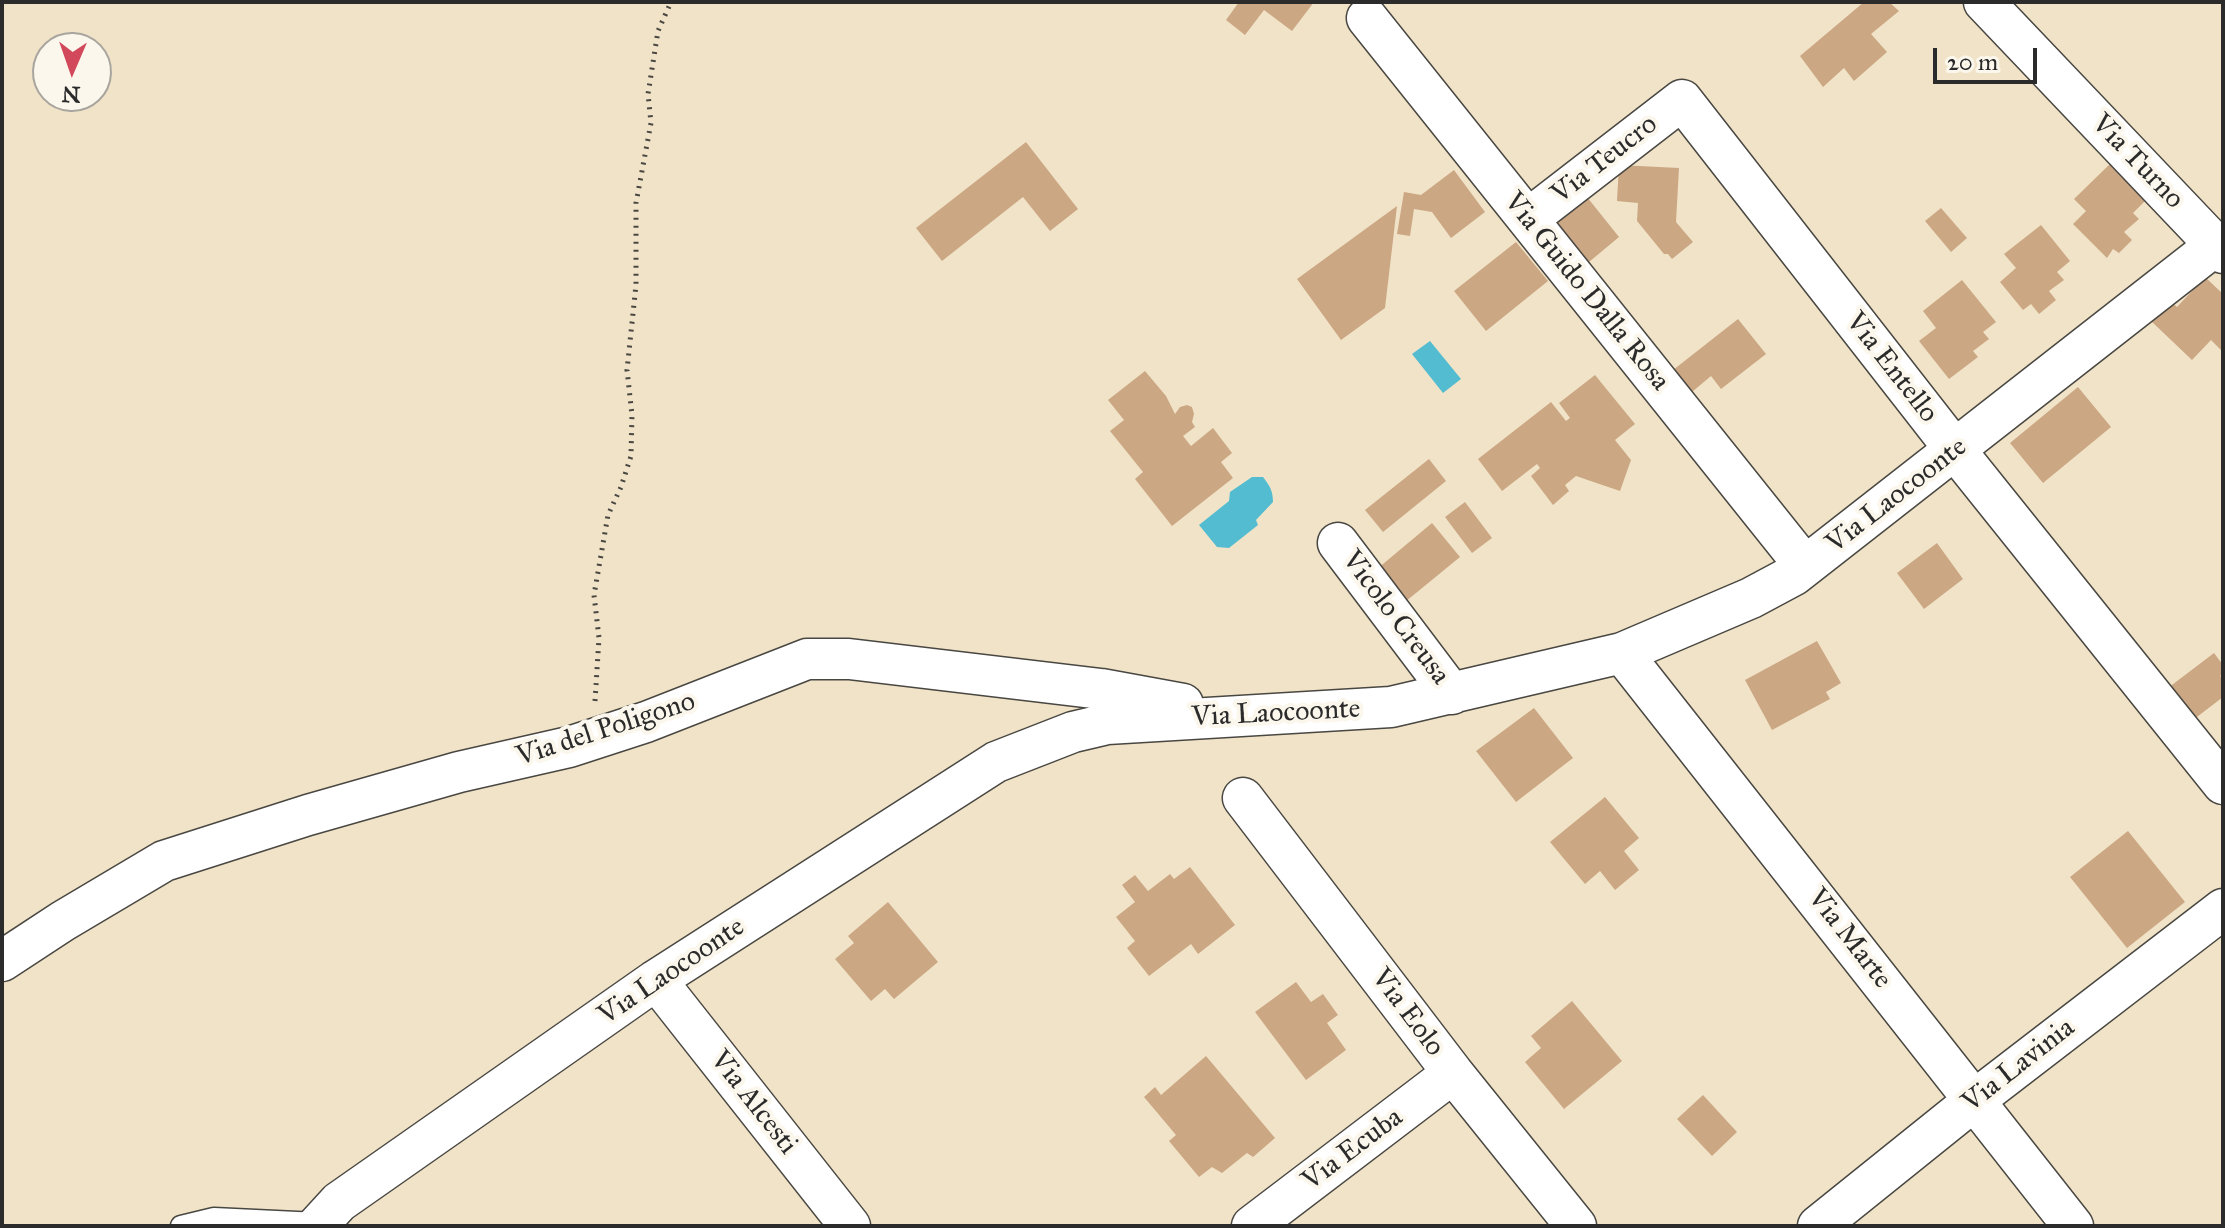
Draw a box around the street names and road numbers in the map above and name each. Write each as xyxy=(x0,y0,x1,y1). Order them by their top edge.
street label: Via Teucro xyxy=(1545,108,1665,212)
street label: Via Turno xyxy=(2084,108,2190,216)
street label: Via Guido Dalla Rosa xyxy=(1496,186,1676,398)
street label: Via Entello xyxy=(1837,306,1945,430)
street label: Via Laocoonte xyxy=(1820,431,1974,561)
street label: Vicolo Creusa xyxy=(1334,544,1456,692)
street label: Via del Poligono xyxy=(512,685,700,775)
street label: Via Laocoonte xyxy=(1191,693,1361,735)
street label: Via Marte xyxy=(1800,882,1898,996)
street label: Via Laocoonte xyxy=(593,911,751,1033)
street label: Via Eolo xyxy=(1363,963,1451,1063)
street label: Via Lavinia xyxy=(1956,1012,2082,1120)
street label: Via Alcesti xyxy=(702,1044,804,1162)
street label: Via Ecuba xyxy=(1296,1101,1410,1199)

